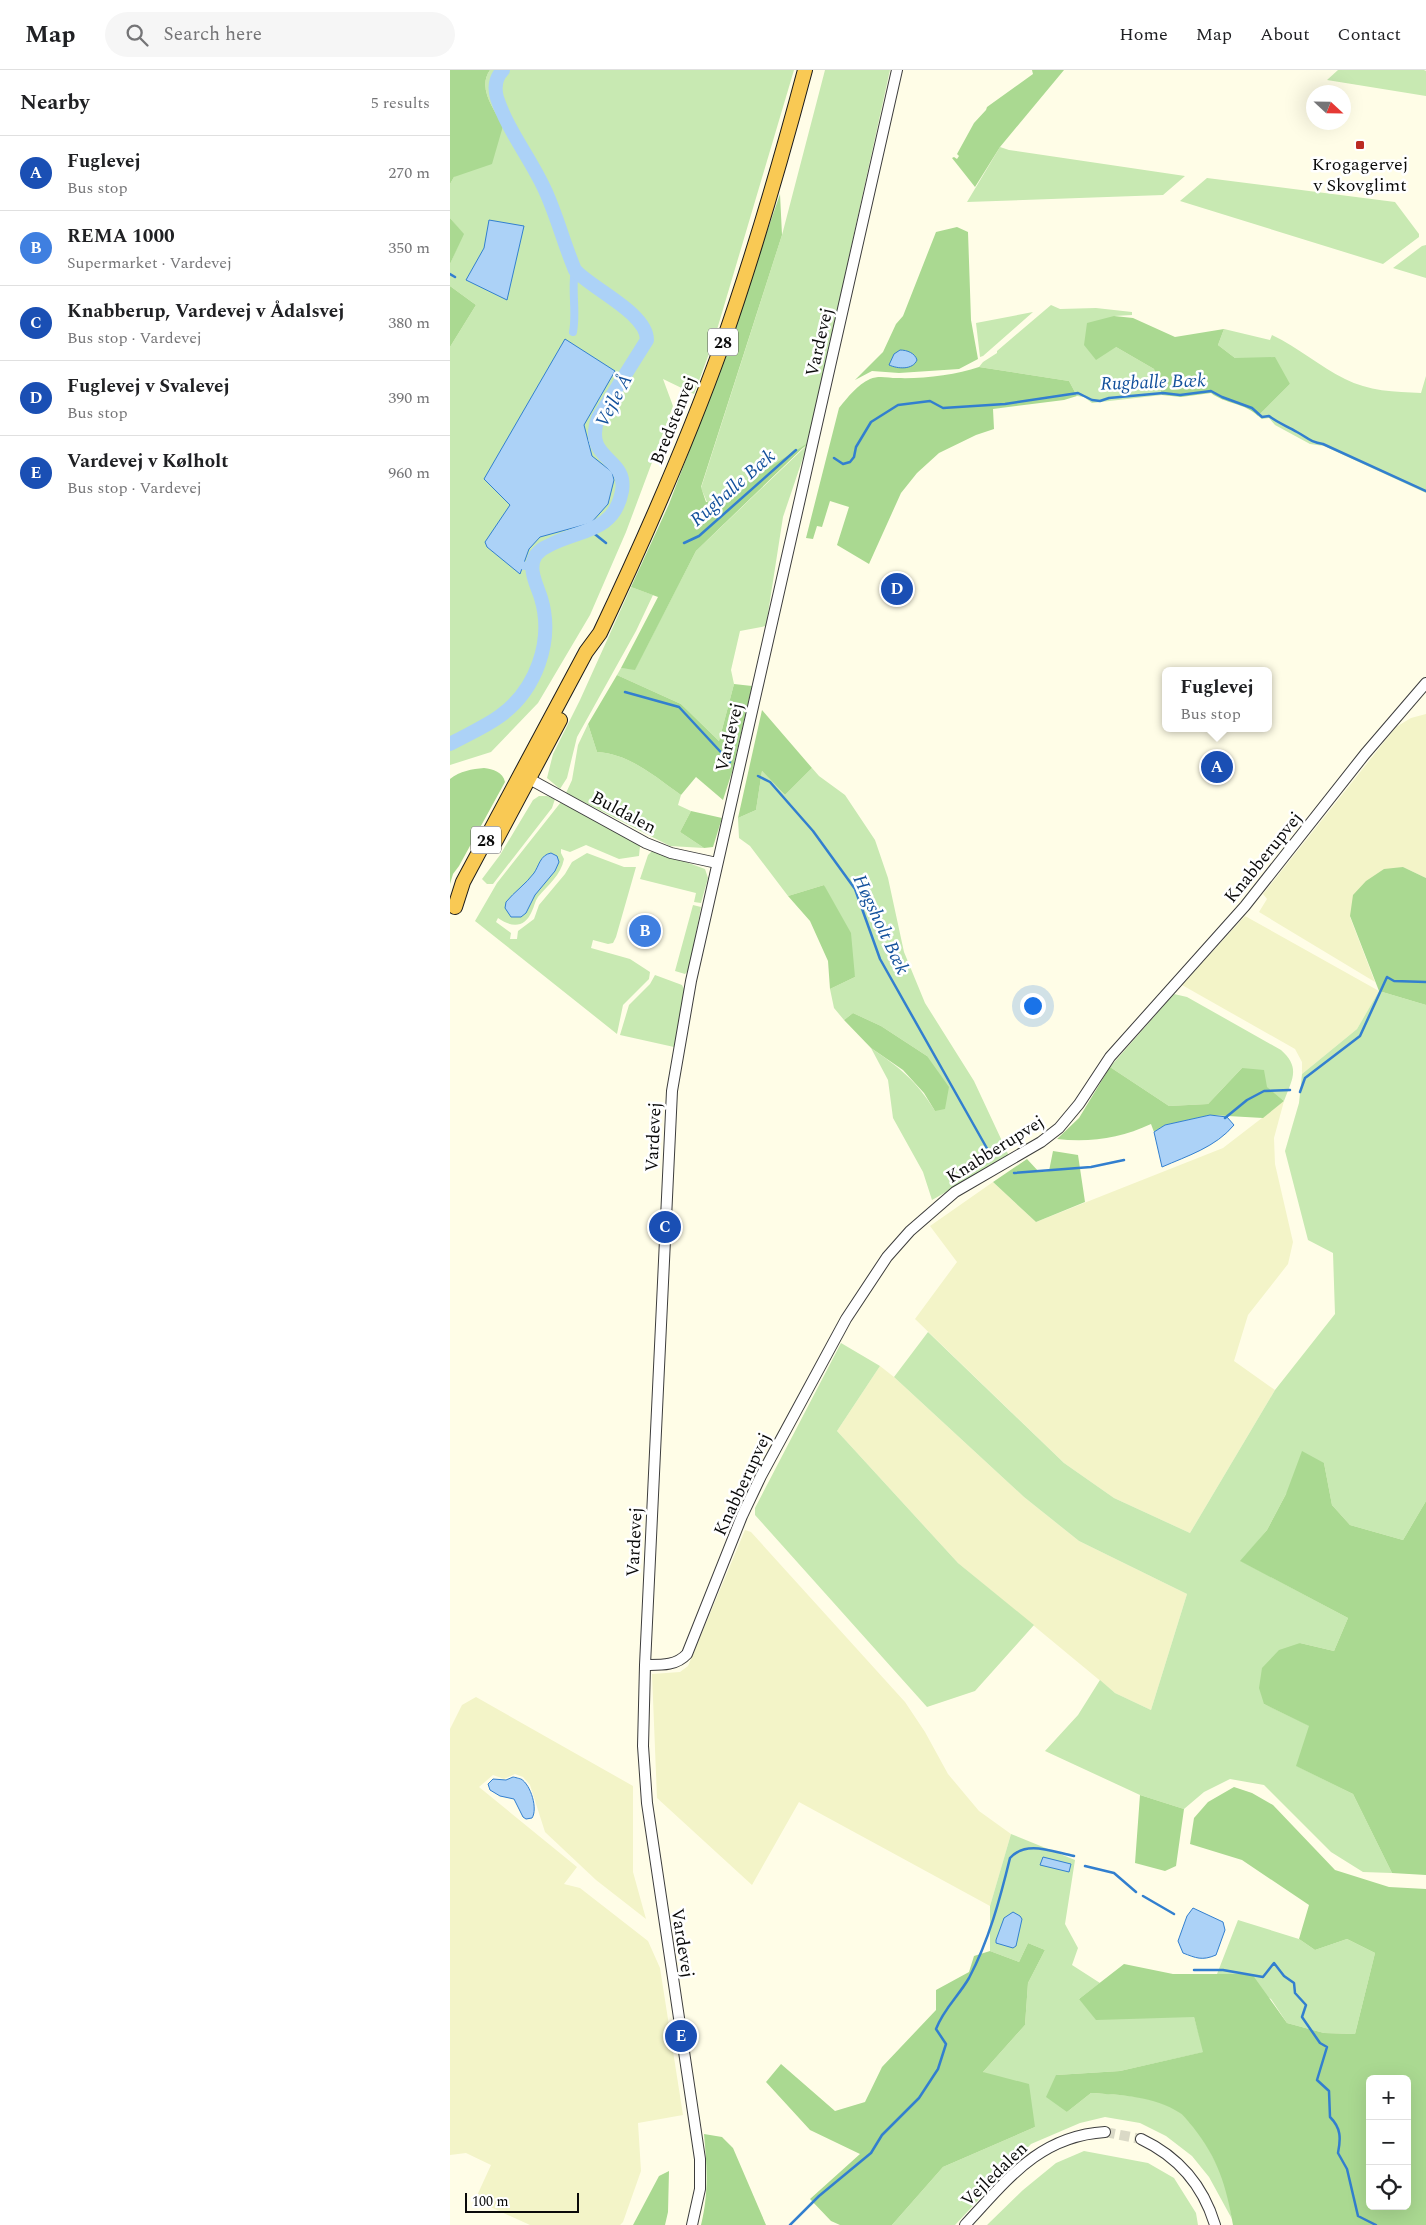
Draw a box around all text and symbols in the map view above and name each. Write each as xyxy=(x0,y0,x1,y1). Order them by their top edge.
search box xyxy=(105,12,455,57)
text: Map xyxy=(25,17,75,53)
text: Search here xyxy=(163,20,262,49)
icon: search xyxy=(123,21,151,49)
text: Home xyxy=(1119,21,1168,48)
text: Map xyxy=(1196,21,1232,48)
text: About xyxy=(1260,21,1310,48)
text: Contact xyxy=(1338,21,1401,48)
north arrow xyxy=(1306,85,1351,130)
text: Nearby xyxy=(20,87,90,119)
text: 5 results xyxy=(371,91,430,115)
marker: Krogagervej v Skovglimt xyxy=(1354,139,1366,151)
text: Fuglevej xyxy=(67,147,141,176)
place label: Krogagervej v Skovglimt xyxy=(1312,151,1408,199)
text: A xyxy=(30,161,42,185)
text: 270 m xyxy=(388,161,430,185)
text: Bus stop xyxy=(67,176,128,200)
text: REMA 1000 xyxy=(67,222,175,251)
text: B xyxy=(30,236,42,260)
text: 350 m xyxy=(388,236,430,260)
text: Supermarket · Vardevej xyxy=(67,251,232,275)
text: Knabberup, Vardevej v Ådalsvej xyxy=(67,297,344,326)
street label: Vardevej xyxy=(798,305,841,379)
text: C xyxy=(30,311,42,335)
text: 380 m xyxy=(388,311,430,335)
text: Bus stop · Vardevej xyxy=(67,326,202,350)
road number: 28 xyxy=(708,328,738,356)
water label: Rugballe Bæk xyxy=(1100,366,1206,399)
water label: Vejle Å xyxy=(588,369,641,433)
text: Fuglevej v Svalevej xyxy=(67,372,230,401)
street label: Bredstenvej xyxy=(643,372,704,469)
text: D xyxy=(30,386,42,410)
text: 390 m xyxy=(388,386,430,410)
text: Bus stop xyxy=(67,401,128,425)
water label: Rugballe Bæk xyxy=(684,442,782,534)
text: Vardevej v Kølholt xyxy=(67,447,229,476)
text: E xyxy=(31,461,41,485)
text: 960 m xyxy=(388,461,430,485)
text: Bus stop · Vardevej xyxy=(67,476,202,500)
pin: D xyxy=(881,570,913,608)
popup xyxy=(1162,667,1272,732)
text: Fuglevej xyxy=(1180,673,1254,702)
street label: Vardevej xyxy=(708,700,751,774)
text: Bus stop xyxy=(1180,702,1241,726)
pin: A xyxy=(1201,748,1233,786)
street label: Buldalen xyxy=(586,784,661,841)
street label: Knabberupvej xyxy=(1218,806,1309,909)
road number: 28 xyxy=(471,826,501,854)
water label: Høgsholt Bæk xyxy=(845,870,917,980)
pin: B xyxy=(629,912,661,950)
your location xyxy=(1020,993,1046,1019)
street label: Vardevej xyxy=(638,1101,669,1173)
street label: Knabberupvej xyxy=(941,1108,1050,1190)
pin: C xyxy=(649,1208,681,1246)
street label: Knabberupvej xyxy=(707,1428,778,1540)
street label: Vardevej xyxy=(619,1506,650,1578)
street label: Vardevej xyxy=(664,1906,701,1980)
pin: E xyxy=(665,2017,697,2055)
map controls xyxy=(1366,2075,1411,2210)
button: + xyxy=(1366,2075,1411,2120)
button: − xyxy=(1366,2120,1411,2165)
street label: Vejledalen xyxy=(955,2135,1034,2213)
button: locate xyxy=(1366,2165,1411,2210)
scale bar xyxy=(465,2190,579,2213)
text: 100 m xyxy=(472,2191,509,2212)

